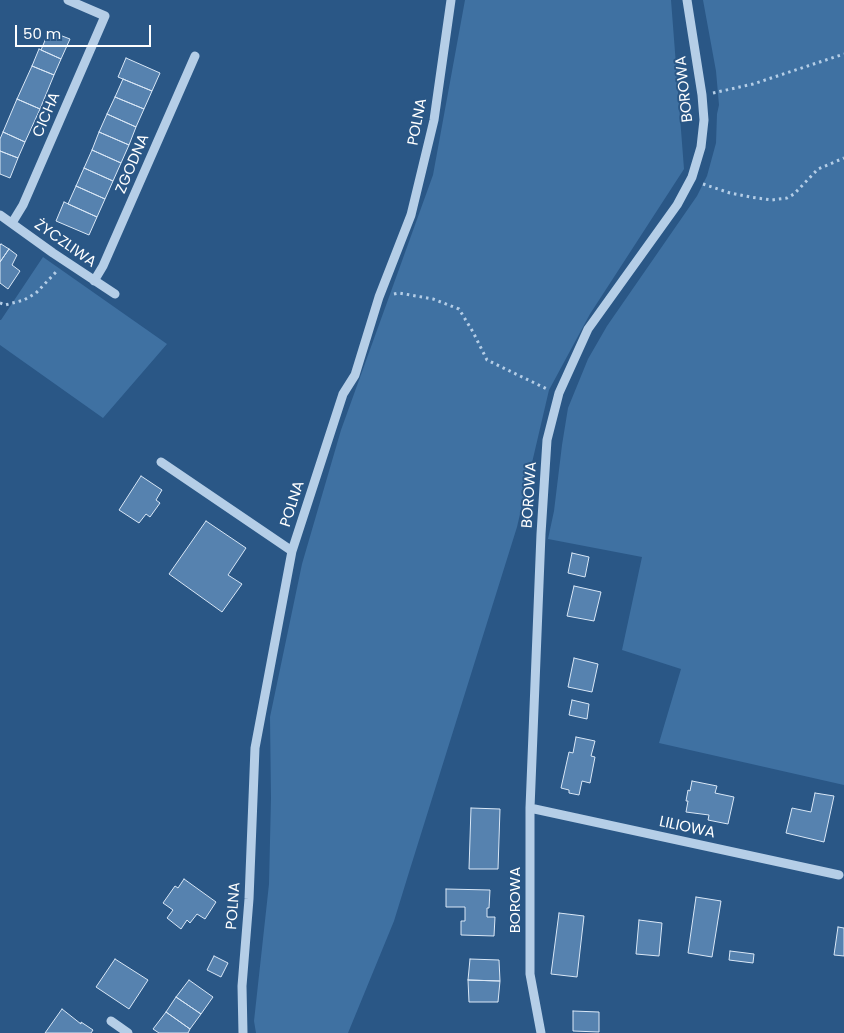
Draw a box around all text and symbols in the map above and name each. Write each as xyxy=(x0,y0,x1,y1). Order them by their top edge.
scale bar xyxy=(18,15,154,47)
text: 50 m xyxy=(23,23,61,44)
street label: BOROWA xyxy=(673,55,697,123)
street label: CICHA xyxy=(29,90,65,140)
street label: POLNA xyxy=(405,97,431,147)
street label: ZGODNA xyxy=(112,132,154,196)
street label: ŻYCZLIWA xyxy=(31,216,99,272)
street label: BOROWA xyxy=(519,461,541,529)
street label: POLNA xyxy=(277,479,309,529)
street label: LILIOWA xyxy=(657,813,717,843)
street label: BOROWA xyxy=(507,867,525,933)
street label: POLNA xyxy=(223,882,245,930)

